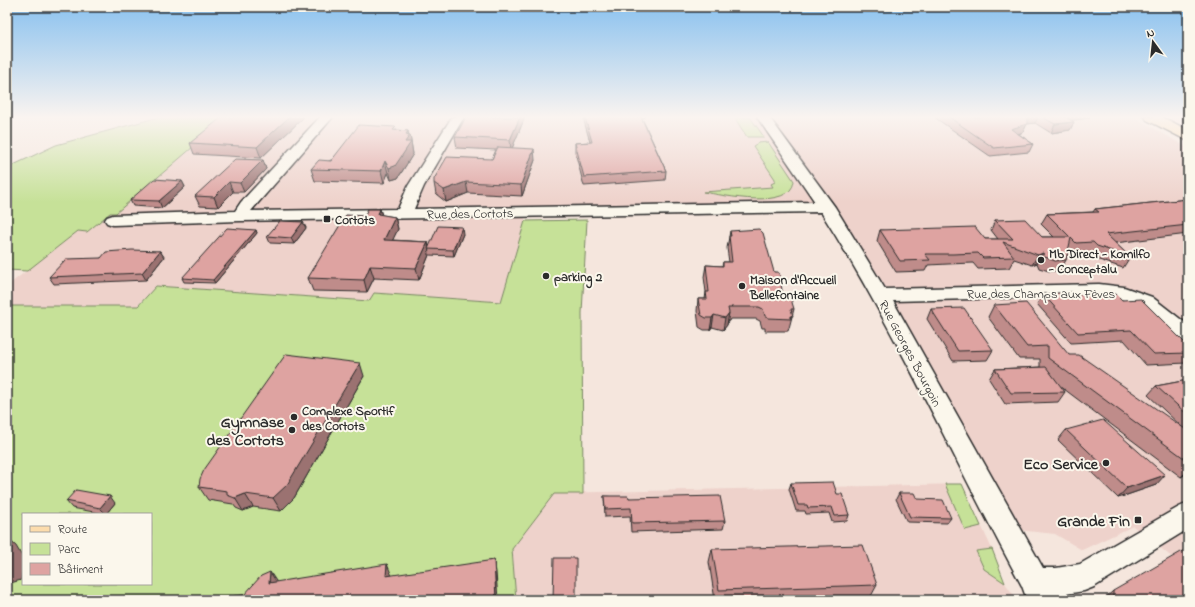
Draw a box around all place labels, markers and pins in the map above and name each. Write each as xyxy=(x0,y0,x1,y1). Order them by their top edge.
place label: Cortots xyxy=(335,211,375,230)
marker: Cortots xyxy=(322,214,332,224)
place label: Mb Direct - Komilfo - Conceptalu xyxy=(1048,245,1150,279)
marker: Mb Direct - Komilfo - Conceptalu xyxy=(1036,255,1046,265)
place label: parking 2 xyxy=(554,268,603,289)
marker: parking 2 xyxy=(541,271,551,281)
place label: Maison d'Accueil Bellefontaine xyxy=(749,271,836,305)
marker: Maison d'Accueil Bellefontaine xyxy=(737,281,747,291)
place label: Complexe Sportif des Cortots xyxy=(302,402,395,436)
place label: Gymnase des Cortots xyxy=(206,411,285,453)
marker: Complexe Sportif des Cortots xyxy=(289,412,299,422)
marker: Gymnase des Cortots xyxy=(287,425,297,435)
place label: Eco Service xyxy=(1023,453,1099,477)
marker: Eco Service xyxy=(1101,458,1111,468)
place label: Grande Fin xyxy=(1057,510,1130,534)
marker: Grande Fin xyxy=(1133,515,1143,525)

